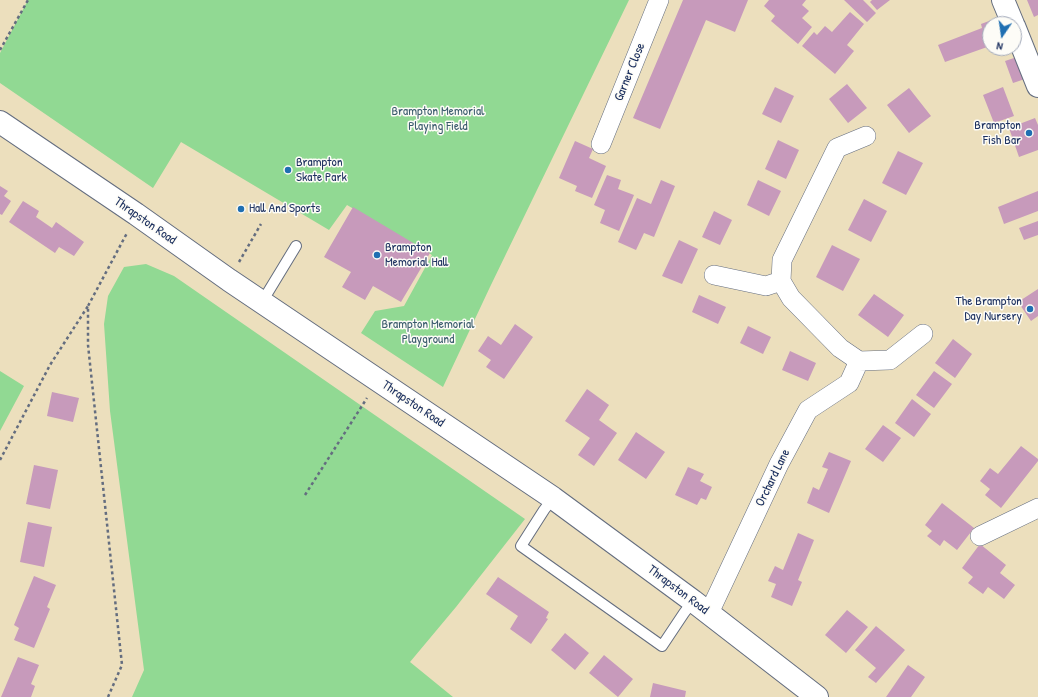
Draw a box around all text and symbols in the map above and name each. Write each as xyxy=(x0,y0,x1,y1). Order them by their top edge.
north arrow xyxy=(982,16,1022,56)
text: N xyxy=(995,39,1004,54)
street label: Garner Close xyxy=(611,41,649,103)
park label: Brampton Memorial Playing Field xyxy=(391,104,485,135)
place label: Brampton Fish Bar xyxy=(974,118,1021,149)
marker: Brampton Fish Bar xyxy=(1024,128,1034,138)
place label: Brampton Skate Park xyxy=(296,155,347,186)
marker: Brampton Skate Park xyxy=(283,165,293,175)
street label: Thrapston Road xyxy=(111,194,179,248)
place label: Hall And Sports xyxy=(249,201,320,217)
marker: Hall And Sports xyxy=(236,204,246,214)
place label: Brampton Memorial Hall xyxy=(385,240,448,271)
marker: Brampton Memorial Hall xyxy=(372,250,382,260)
place label: The Brampton Day Nursery xyxy=(956,294,1022,325)
marker: The Brampton Day Nursery xyxy=(1025,304,1035,314)
park label: Brampton Memorial Playground xyxy=(381,317,475,348)
street label: Thrapston Road xyxy=(379,377,447,431)
street label: Orchard Lane xyxy=(752,447,794,509)
street label: Thrapston Road xyxy=(645,562,711,618)

